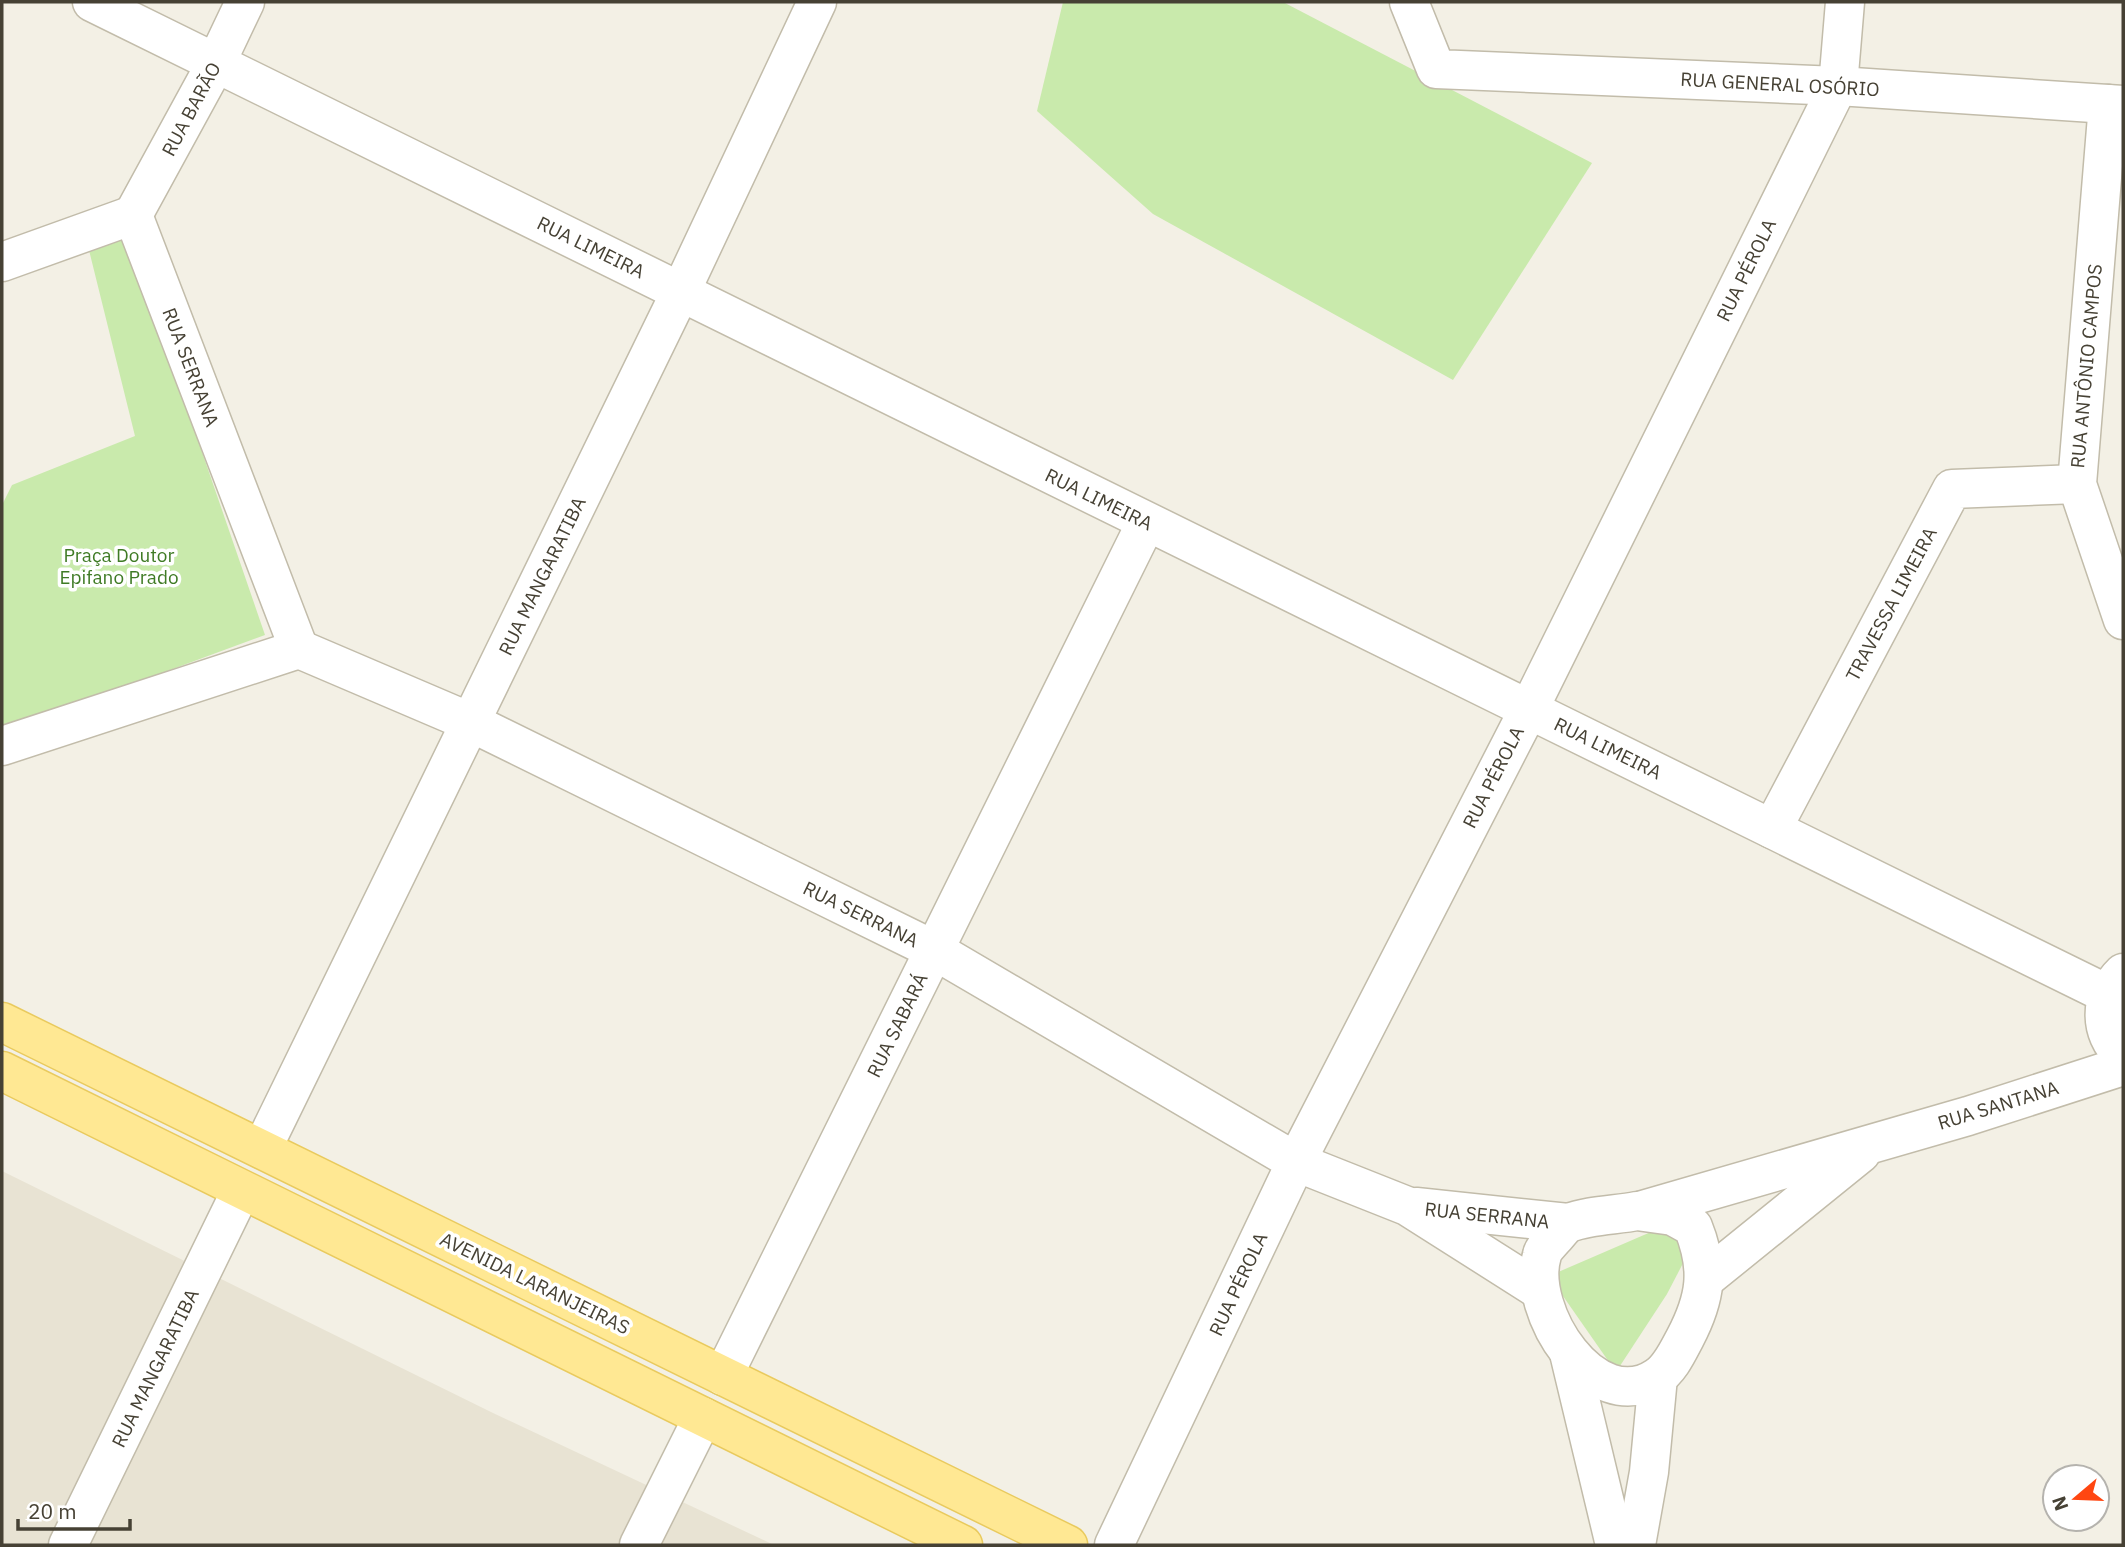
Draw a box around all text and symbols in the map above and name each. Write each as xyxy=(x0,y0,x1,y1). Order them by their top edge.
street label: RUA BARÃO xyxy=(156,58,226,160)
street label: RUA GENERAL OSÓRIO xyxy=(1680,67,1880,101)
street label: RUA LIMEIRA xyxy=(533,211,649,283)
street label: RUA PÉROLA xyxy=(1711,215,1781,325)
street label: RUA ANTÔNIO CAMPOS xyxy=(2065,263,2107,469)
street label: RUA SERRANA xyxy=(157,304,225,430)
street label: RUA LIMEIRA xyxy=(1041,463,1157,535)
street label: RUA MANGARATIBA xyxy=(493,493,591,659)
street label: TRAVESSA LIMEIRA xyxy=(1840,523,1942,685)
park label: Praça Doutor Epifano Prado xyxy=(59,543,179,589)
street label: RUA LIMEIRA xyxy=(1550,712,1666,784)
street label: RUA PÉROLA xyxy=(1457,722,1529,832)
street label: RUA SERRANA xyxy=(799,876,923,952)
street label: RUA SABARÁ xyxy=(861,969,933,1081)
street label: RUA SANTANA xyxy=(1935,1075,2061,1135)
street label: RUA SERRANA xyxy=(1423,1197,1551,1233)
street label: AVENIDA LARANJEIRAS xyxy=(436,1227,634,1339)
street label: RUA PÉROLA xyxy=(1204,1228,1272,1340)
street label: RUA MANGARATIBA xyxy=(106,1285,204,1451)
north arrow xyxy=(2041,1463,2111,1533)
scale bar xyxy=(18,1488,130,1532)
text: N xyxy=(2046,1493,2074,1514)
text: 20 m xyxy=(28,1497,77,1525)

